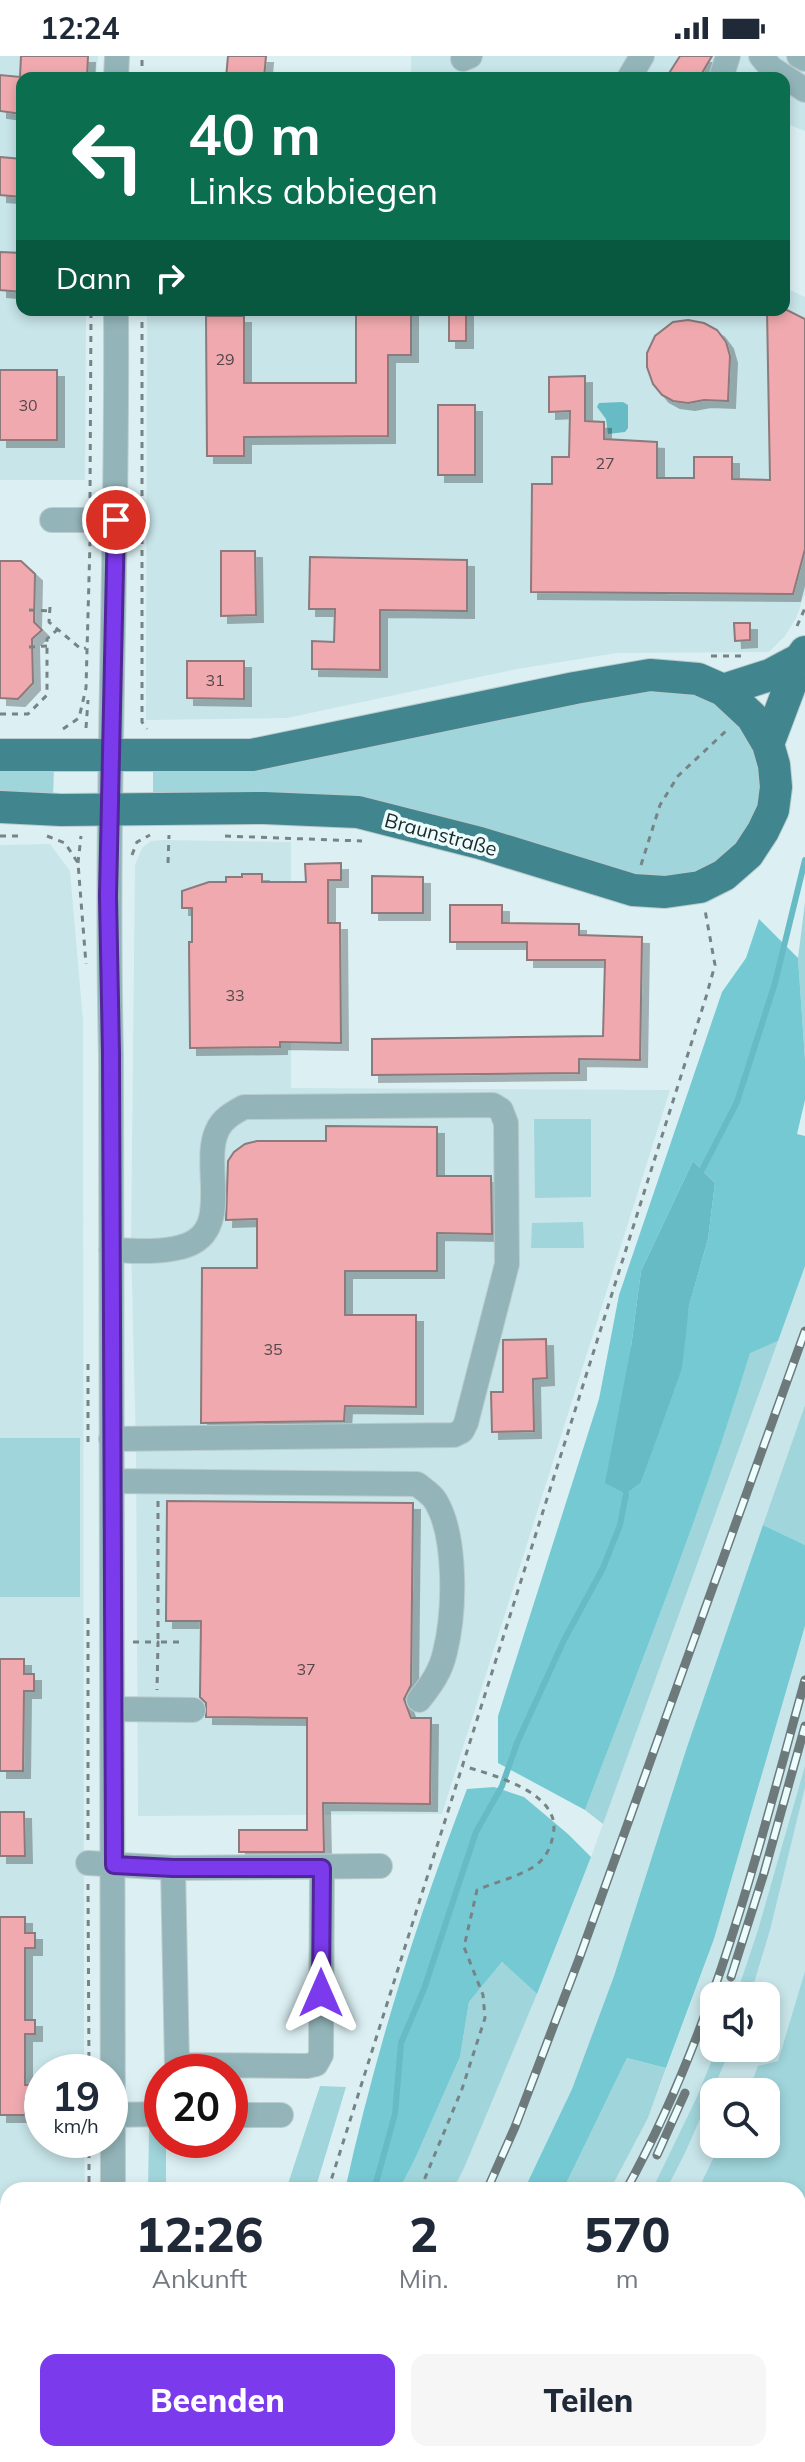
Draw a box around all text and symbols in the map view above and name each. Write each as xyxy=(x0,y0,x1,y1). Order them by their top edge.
text: 12:24 xyxy=(40,9,119,47)
text: 40 m xyxy=(188,99,321,169)
icon: left xyxy=(56,104,160,208)
text: Links abbiegen xyxy=(188,168,438,213)
icon: right xyxy=(148,256,192,300)
text: Dann xyxy=(56,259,132,297)
house number: 29 xyxy=(215,349,235,369)
house number: 30 xyxy=(18,395,38,415)
house number: 27 xyxy=(595,453,615,473)
pin xyxy=(82,486,150,554)
icon: arrive xyxy=(94,498,138,542)
house number: 31 xyxy=(205,670,225,690)
street label: Braunstraße xyxy=(382,807,500,861)
house number: 33 xyxy=(225,985,245,1005)
house number: 35 xyxy=(263,1339,283,1359)
house number: 37 xyxy=(296,1659,316,1679)
position arrow xyxy=(279,1951,363,2035)
map controls xyxy=(700,1982,780,2158)
button: sound xyxy=(700,1982,780,2062)
speed limit sign: 20 xyxy=(144,2054,248,2158)
text: 19 xyxy=(52,2071,100,2121)
button: search xyxy=(700,2078,780,2158)
text: km/h xyxy=(53,2113,99,2138)
text: 12:26 xyxy=(136,2204,263,2264)
text: 2 xyxy=(409,2204,438,2264)
text: 570 xyxy=(584,2204,670,2264)
text: Ankunft xyxy=(152,2262,247,2295)
text: Min. xyxy=(399,2262,448,2295)
text: m xyxy=(616,2262,639,2295)
button: Beenden xyxy=(40,2354,395,2446)
button: Teilen xyxy=(411,2354,766,2446)

